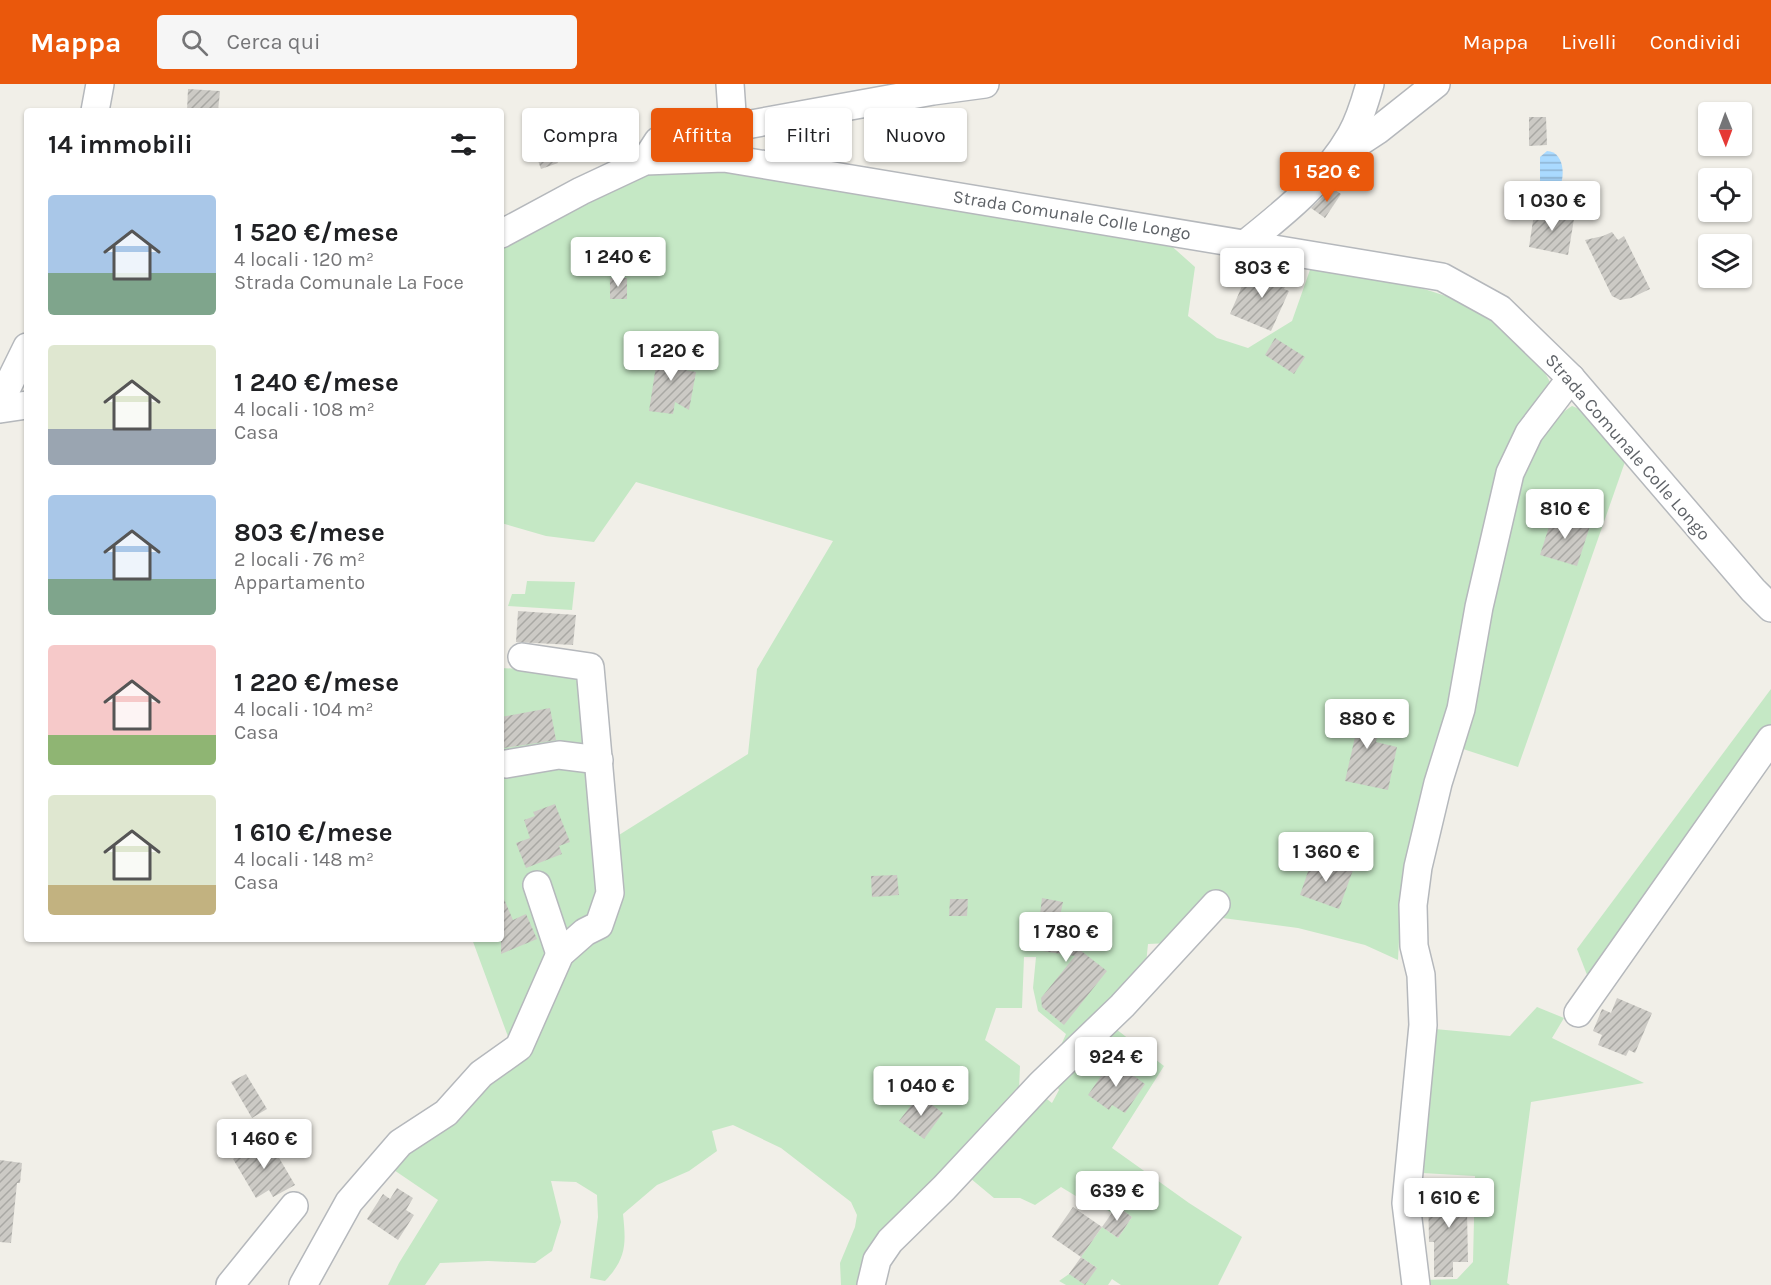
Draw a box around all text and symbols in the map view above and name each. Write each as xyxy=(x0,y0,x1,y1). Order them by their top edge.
search box xyxy=(157,15,577,69)
text: Mappa xyxy=(30,26,121,59)
icon: search xyxy=(178,26,211,59)
text: Cerca qui xyxy=(226,29,321,55)
text: Mappa xyxy=(1463,30,1528,54)
text: Livelli xyxy=(1561,30,1617,54)
text: Condividi xyxy=(1650,30,1741,54)
north arrow xyxy=(1698,102,1752,156)
map controls xyxy=(1698,102,1752,288)
chip: Compra xyxy=(522,108,639,162)
chip: Affitta xyxy=(651,108,753,162)
chip: Filtri xyxy=(765,108,852,162)
chip: Nuovo xyxy=(864,108,967,162)
icon: filters xyxy=(447,128,480,161)
text: 14 immobili xyxy=(48,129,193,160)
pin: 1 520 € xyxy=(1272,152,1382,203)
text: 1 520 € xyxy=(1294,160,1360,183)
button: locate xyxy=(1698,168,1752,222)
pin: 1 030 € xyxy=(1497,181,1607,232)
street label: Strada Comunale Colle Longo xyxy=(952,185,1192,245)
text: 1 030 € xyxy=(1518,189,1586,212)
text: 1 520 €/mese xyxy=(234,217,398,248)
icon: home xyxy=(96,219,168,291)
button: layers xyxy=(1698,234,1752,288)
pin: 1 240 € xyxy=(563,237,673,288)
text: 1 240 € xyxy=(585,245,651,268)
text: 4 locali · 120 m² xyxy=(234,248,374,271)
pin: 803 € xyxy=(1220,248,1304,299)
text: 803 € xyxy=(1234,256,1290,279)
text: Strada Comunale La Foce xyxy=(234,271,464,294)
pin: 1 220 € xyxy=(616,331,726,382)
text: 1 220 € xyxy=(638,339,704,362)
street label: Strada Comunale Colle Longo xyxy=(1541,349,1715,545)
text: 1 240 €/mese xyxy=(234,367,399,398)
icon: home xyxy=(96,369,168,441)
text: 4 locali · 108 m² xyxy=(234,398,375,421)
text: Casa xyxy=(234,421,279,444)
pin: 810 € xyxy=(1523,489,1607,540)
text: 810 € xyxy=(1540,497,1590,520)
text: 803 €/mese xyxy=(234,517,385,548)
icon: home xyxy=(96,519,168,591)
text: 2 locali · 76 m² xyxy=(234,548,365,571)
text: Appartamento xyxy=(234,571,365,594)
text: 1 220 €/mese xyxy=(234,667,399,698)
icon: home xyxy=(96,669,168,741)
text: 4 locali · 104 m² xyxy=(234,698,374,721)
pin: 880 € xyxy=(1325,699,1409,750)
text: 880 € xyxy=(1339,707,1395,730)
text: Casa xyxy=(234,721,279,744)
text: 1 610 €/mese xyxy=(234,817,393,848)
icon: home xyxy=(96,819,168,891)
pin: 1 360 € xyxy=(1271,832,1381,883)
text: 1 360 € xyxy=(1292,840,1360,863)
text: 4 locali · 148 m² xyxy=(234,848,374,871)
text: Casa xyxy=(234,871,279,894)
pin: 1 780 € xyxy=(1011,912,1121,963)
text: 1 780 € xyxy=(1033,920,1099,943)
pin: 924 € xyxy=(1074,1037,1158,1088)
text: 924 € xyxy=(1089,1045,1143,1068)
pin: 1 040 € xyxy=(866,1066,976,1117)
text: 1 040 € xyxy=(887,1074,955,1097)
pin: 1 460 € xyxy=(209,1119,319,1170)
text: 1 460 € xyxy=(231,1127,297,1150)
pin: 639 € xyxy=(1075,1171,1159,1222)
pin: 1 610 € xyxy=(1394,1178,1504,1229)
text: 639 € xyxy=(1090,1179,1144,1202)
text: 1 610 € xyxy=(1418,1186,1480,1209)

